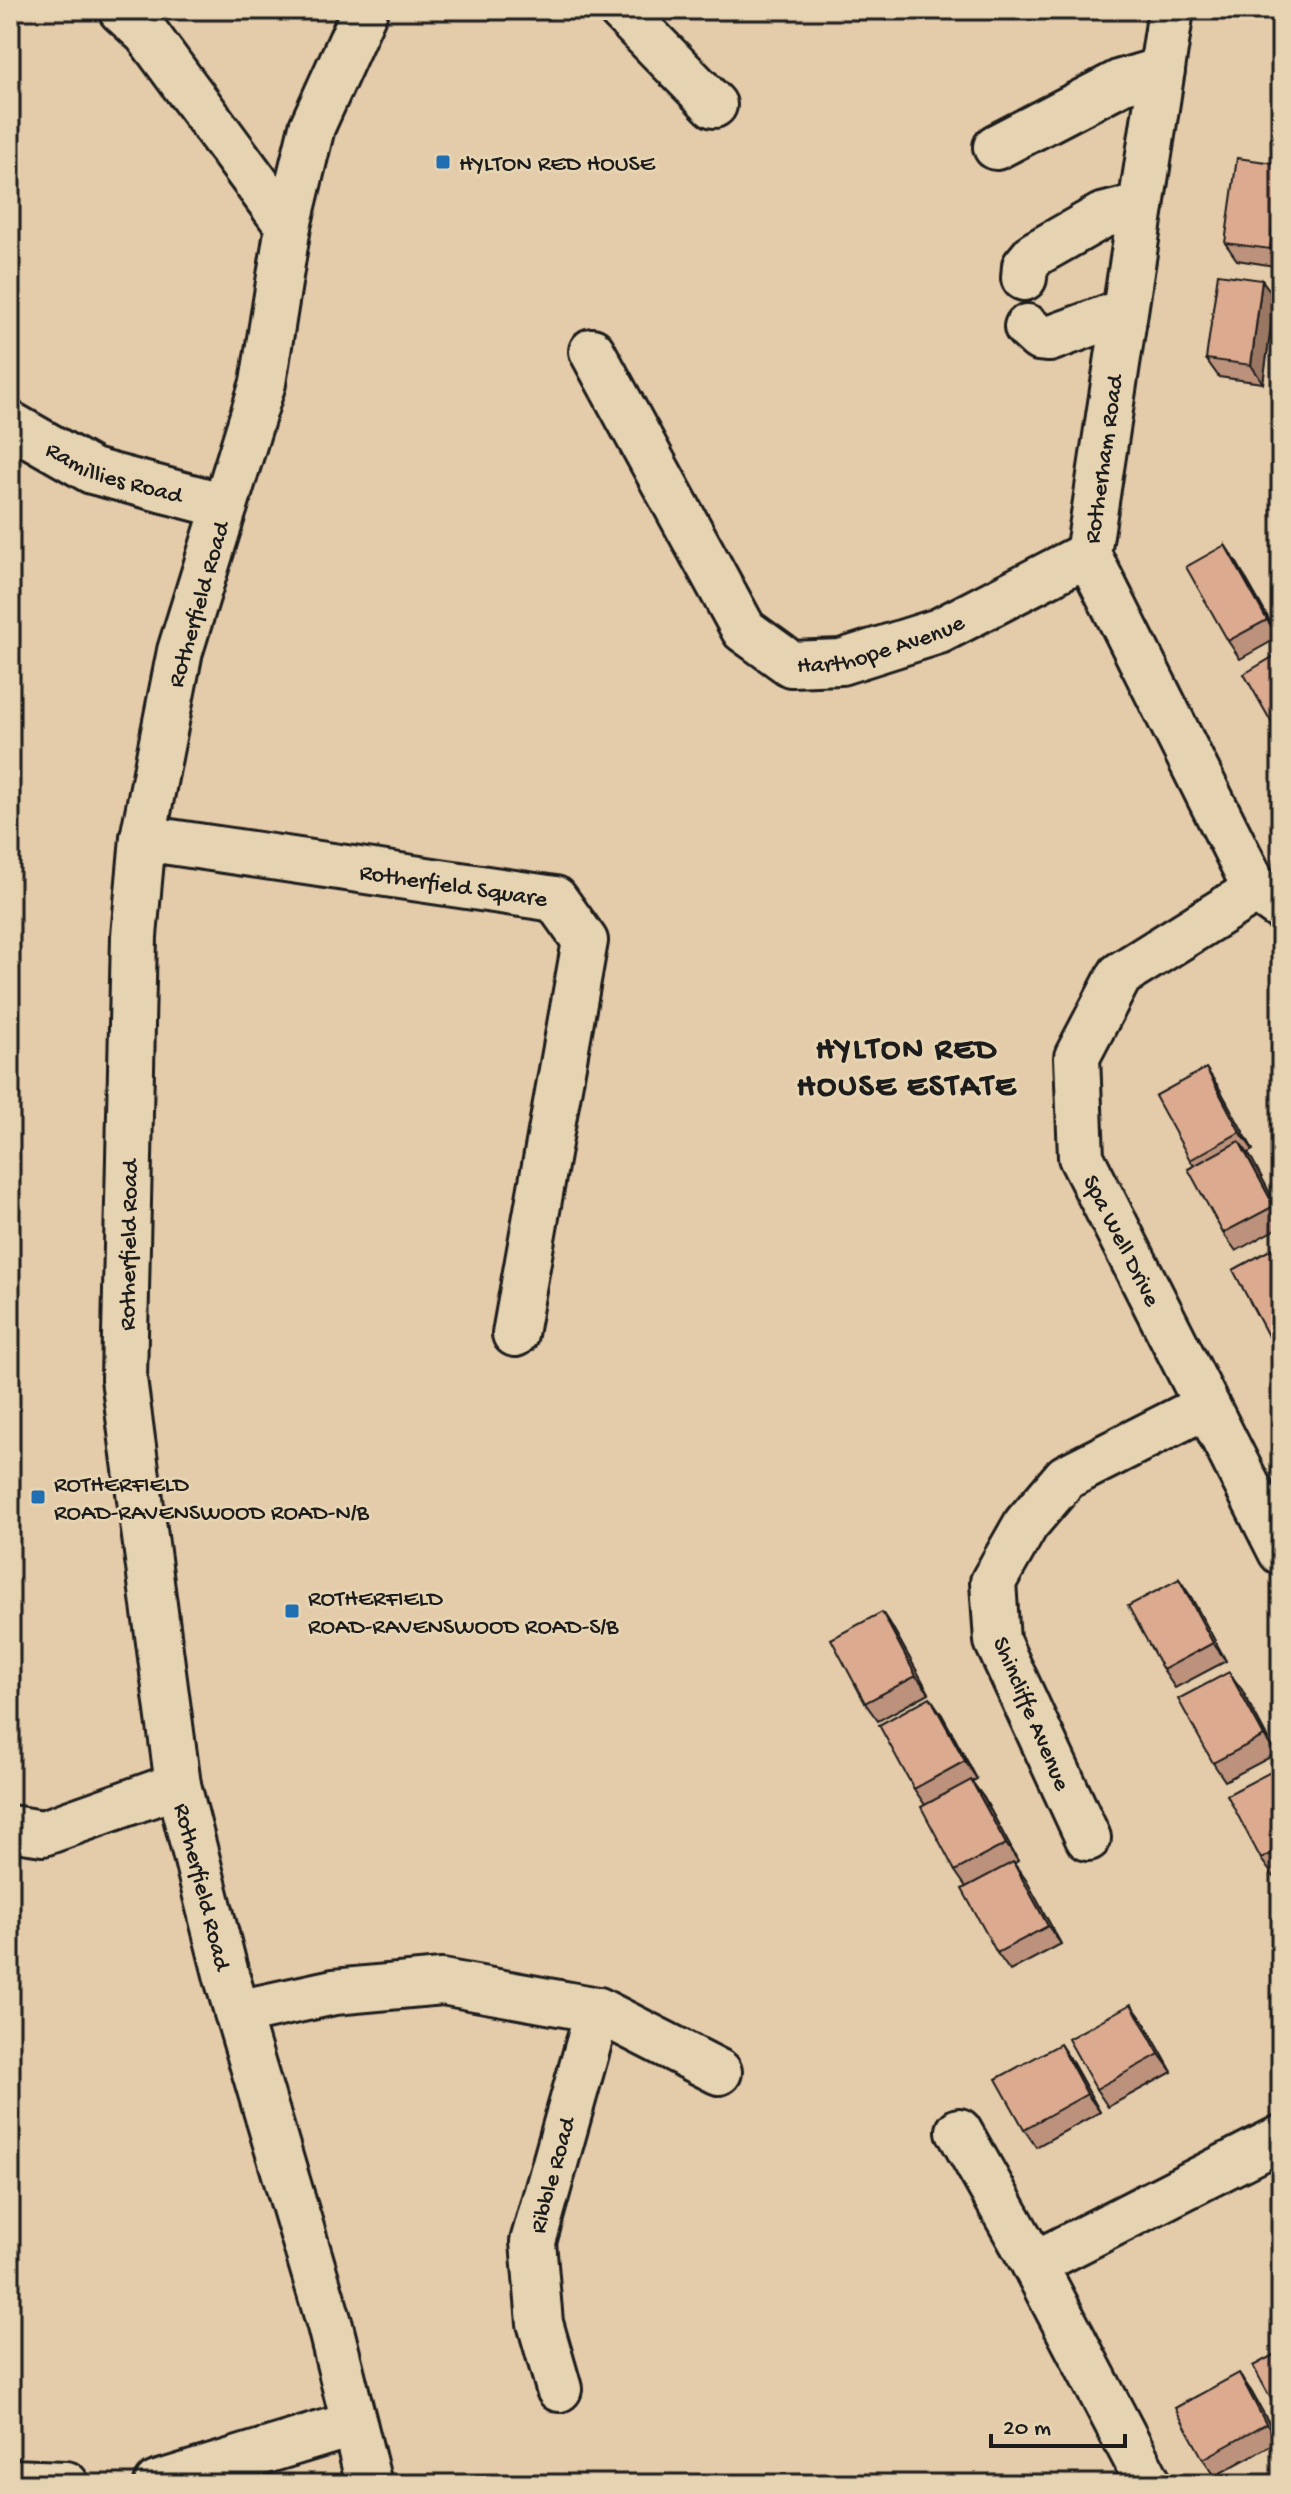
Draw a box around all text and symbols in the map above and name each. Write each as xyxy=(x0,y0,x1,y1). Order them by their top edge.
place label: HYLTON RED HOUSE xyxy=(459,151,656,180)
marker: HYLTON RED HOUSE xyxy=(434,153,452,171)
street label: Rotherham Road xyxy=(1079,371,1132,546)
street label: Ramillies Road xyxy=(40,437,187,513)
street label: Rotherfield Road xyxy=(163,517,238,691)
street label: Harthope Avenue xyxy=(796,609,971,682)
street label: Rotherfield Square xyxy=(357,859,550,916)
district label: HYLTON RED HOUSE ESTATE xyxy=(797,1032,1017,1107)
street label: Rotherfield Road xyxy=(115,1157,147,1331)
street label: Spa Well Drive xyxy=(1075,1171,1165,1313)
place label: ROTHERFIELD ROAD-RAVENSWOOD ROAD-N/B xyxy=(54,1472,370,1529)
marker: ROTHERFIELD ROAD-RAVENSWOOD ROAD-N/B xyxy=(29,1488,47,1506)
place label: ROTHERFIELD ROAD-RAVENSWOOD ROAD-S/B xyxy=(308,1586,619,1643)
marker: ROTHERFIELD ROAD-RAVENSWOOD ROAD-S/B xyxy=(283,1602,301,1620)
street label: Shincliffe Avenue xyxy=(984,1633,1075,1796)
street label: Rotherfield Road xyxy=(165,1801,236,1975)
street label: Ribble Road xyxy=(525,2113,584,2237)
scale bar xyxy=(991,2398,1125,2448)
text: 20 m xyxy=(1003,2415,1051,2444)

